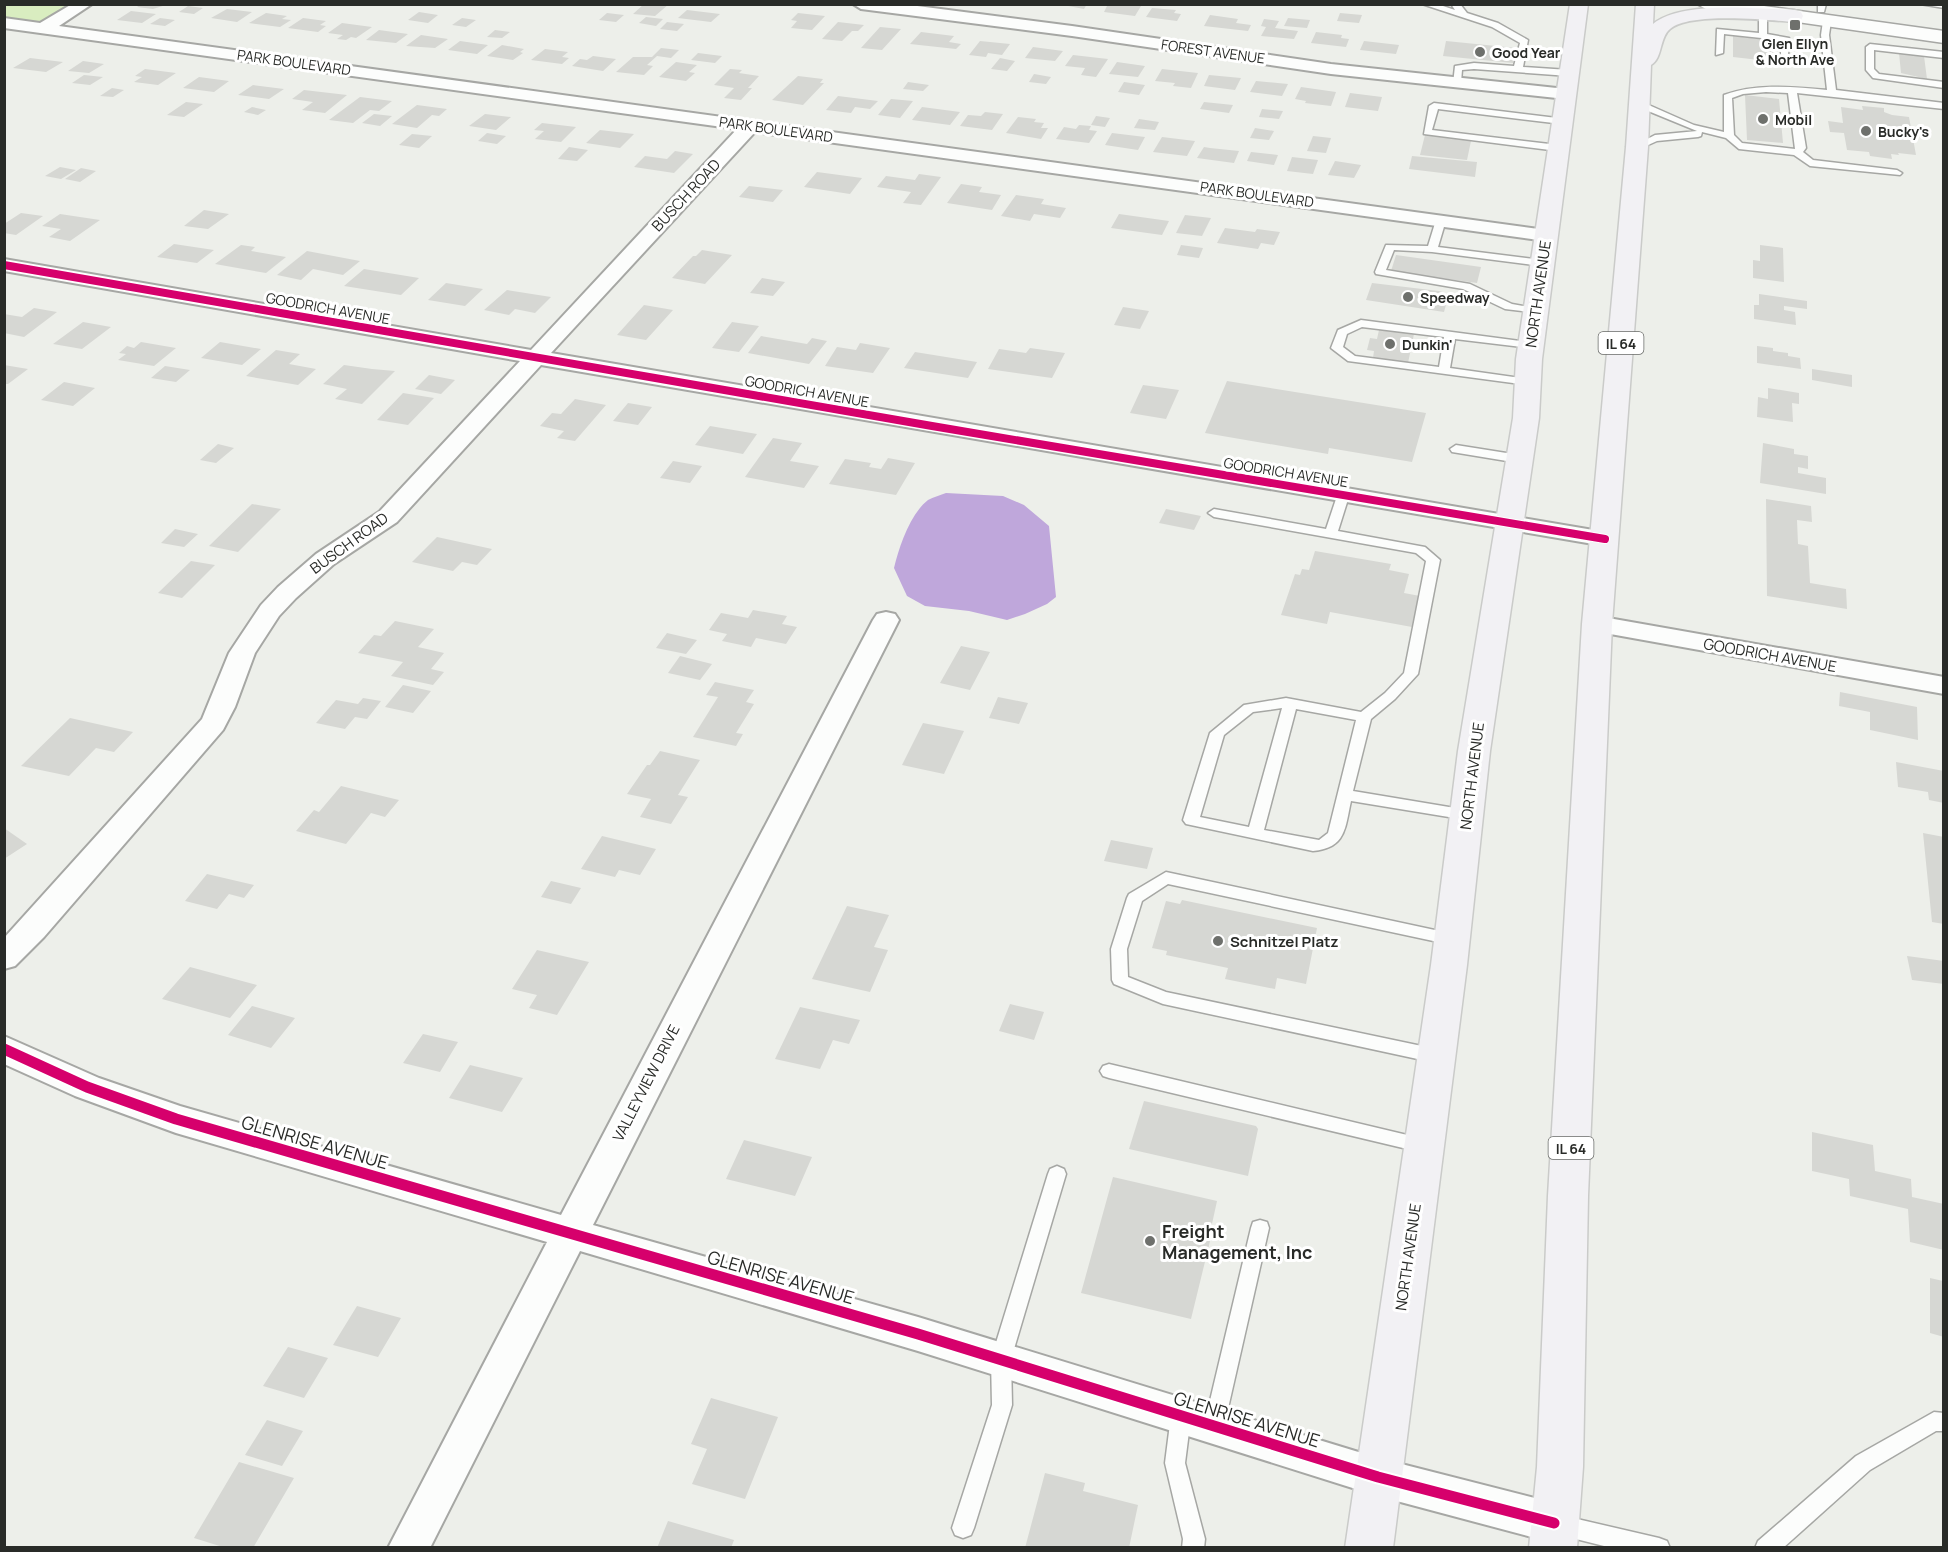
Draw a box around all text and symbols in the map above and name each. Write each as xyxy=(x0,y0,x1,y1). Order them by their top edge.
marker: Glen Ellyn & North Ave xyxy=(1788,18,1802,32)
street label: FOREST AVENUE xyxy=(1160,34,1266,68)
place label: Glen Ellyn & North Ave xyxy=(1756,34,1834,69)
place label: Good Year xyxy=(1492,43,1561,62)
street label: PARK BOULEVARD xyxy=(236,45,352,79)
marker: Good Year xyxy=(1473,45,1487,59)
place label: Mobil xyxy=(1775,110,1812,129)
street label: PARK BOULEVARD xyxy=(718,112,834,146)
marker: Mobil xyxy=(1756,112,1770,126)
place label: Bucky's xyxy=(1878,122,1930,141)
marker: Bucky's xyxy=(1859,124,1873,138)
street label: BUSCH ROAD xyxy=(647,154,725,236)
street label: PARK BOULEVARD xyxy=(1199,177,1315,211)
street label: NORTH AVENUE xyxy=(1520,239,1556,349)
street label: GOODRICH AVENUE xyxy=(264,288,392,328)
place label: Speedway xyxy=(1420,288,1490,307)
marker: Speedway xyxy=(1401,290,1415,304)
road number: IL 64 xyxy=(1598,332,1644,354)
place label: Dunkin' xyxy=(1402,335,1453,354)
marker: Dunkin' xyxy=(1383,337,1397,351)
street label: GOODRICH AVENUE xyxy=(743,371,871,411)
street label: GOODRICH AVENUE xyxy=(1222,453,1350,491)
street label: BUSCH ROAD xyxy=(306,507,392,579)
street label: GOODRICH AVENUE xyxy=(1702,633,1838,677)
street label: NORTH AVENUE xyxy=(1455,721,1489,831)
place label: Schnitzel Platz xyxy=(1230,931,1339,952)
marker: Schnitzel Platz xyxy=(1211,934,1225,948)
street label: VALLEYVIEW DRIVE xyxy=(607,1021,685,1145)
street label: GLENRISE AVENUE xyxy=(239,1110,391,1174)
road number: IL 64 xyxy=(1548,1137,1594,1159)
street label: NORTH AVENUE xyxy=(1390,1202,1426,1312)
place label: Freight Management, Inc xyxy=(1162,1219,1312,1264)
marker: Freight Management, Inc xyxy=(1143,1234,1157,1248)
street label: GLENRISE AVENUE xyxy=(705,1245,857,1309)
street label: GLENRISE AVENUE xyxy=(1171,1385,1323,1453)

